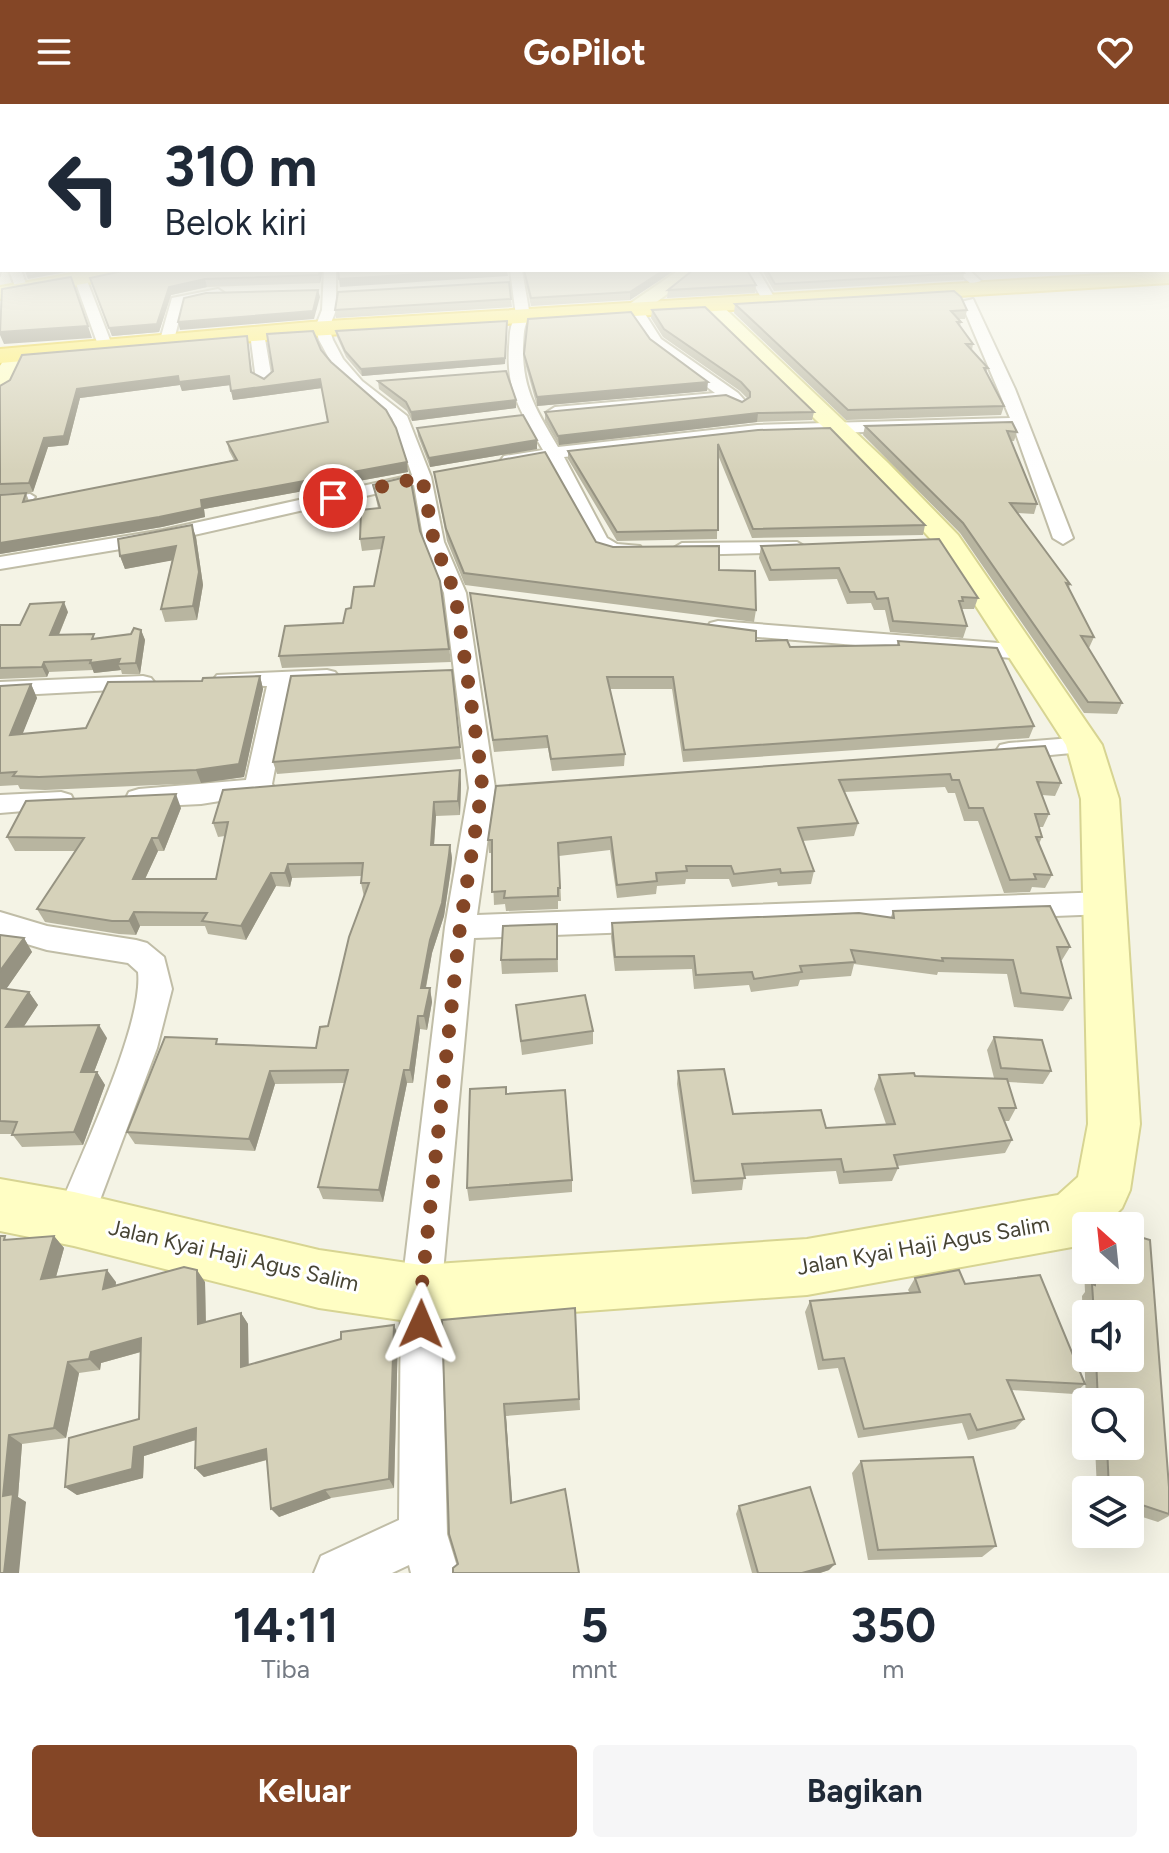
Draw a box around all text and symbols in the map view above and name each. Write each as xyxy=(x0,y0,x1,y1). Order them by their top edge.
icon: menu xyxy=(32,30,76,74)
icon: heart xyxy=(1093,30,1137,74)
text: GoPilot xyxy=(523,31,646,74)
text: 310 m xyxy=(164,133,317,200)
icon: left xyxy=(32,136,136,240)
text: Belok kiri xyxy=(164,201,307,244)
pin xyxy=(299,464,367,532)
icon: arrive xyxy=(311,476,355,520)
street label: Jalan Kyai Haji Agus Salim xyxy=(795,1210,1051,1281)
north arrow xyxy=(1072,1212,1144,1284)
map controls xyxy=(1072,1212,1144,1548)
street label: Jalan Kyai Haji Agus Salim xyxy=(106,1214,362,1297)
position arrow xyxy=(379,1282,463,1366)
button: sound xyxy=(1072,1300,1144,1372)
button: search xyxy=(1072,1388,1144,1460)
button: layers xyxy=(1072,1476,1144,1548)
text: 14:11 xyxy=(233,1596,338,1654)
text: 5 xyxy=(580,1596,608,1654)
text: 350 xyxy=(850,1596,936,1654)
text: Tiba xyxy=(261,1653,310,1685)
text: mnt xyxy=(571,1653,618,1685)
text: m xyxy=(882,1653,904,1685)
button: Keluar xyxy=(32,1745,577,1837)
button: Bagikan xyxy=(593,1745,1137,1837)

